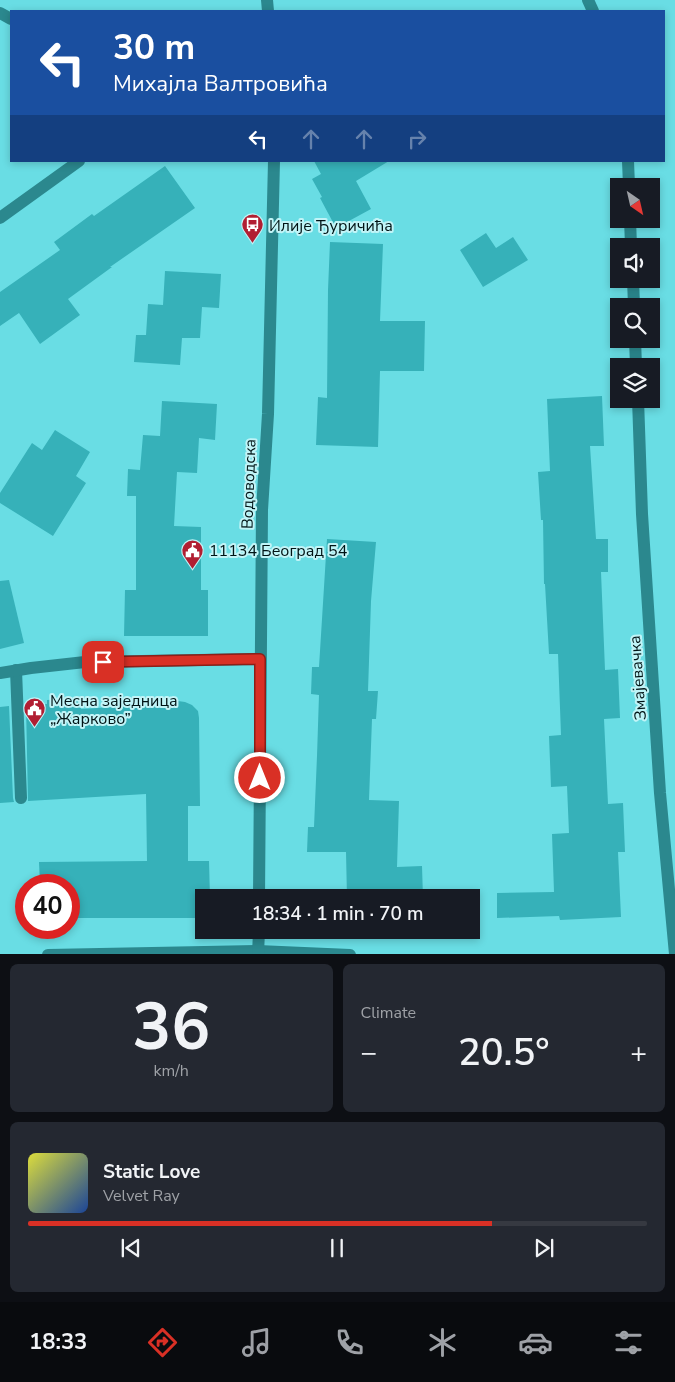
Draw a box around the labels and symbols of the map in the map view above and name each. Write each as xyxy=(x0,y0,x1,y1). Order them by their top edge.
north arrow xyxy=(610,178,660,228)
bus stop icon: Илије Ђуричића xyxy=(241,213,265,244)
place label: Илије Ђуричића xyxy=(269,215,393,237)
street label: Водоводска xyxy=(236,439,262,530)
public building icon: 11134 Београд 54 xyxy=(181,538,205,569)
place label: 11134 Београд 54 xyxy=(209,540,348,562)
street label: Змајевачка xyxy=(624,635,652,721)
pin xyxy=(82,641,124,683)
place label: Месна заједница „Жарково” xyxy=(50,690,178,730)
public building icon: Месна заједница „Жарково” xyxy=(22,697,46,728)
position arrow xyxy=(233,751,285,803)
speed limit sign: 40 xyxy=(15,874,80,939)

